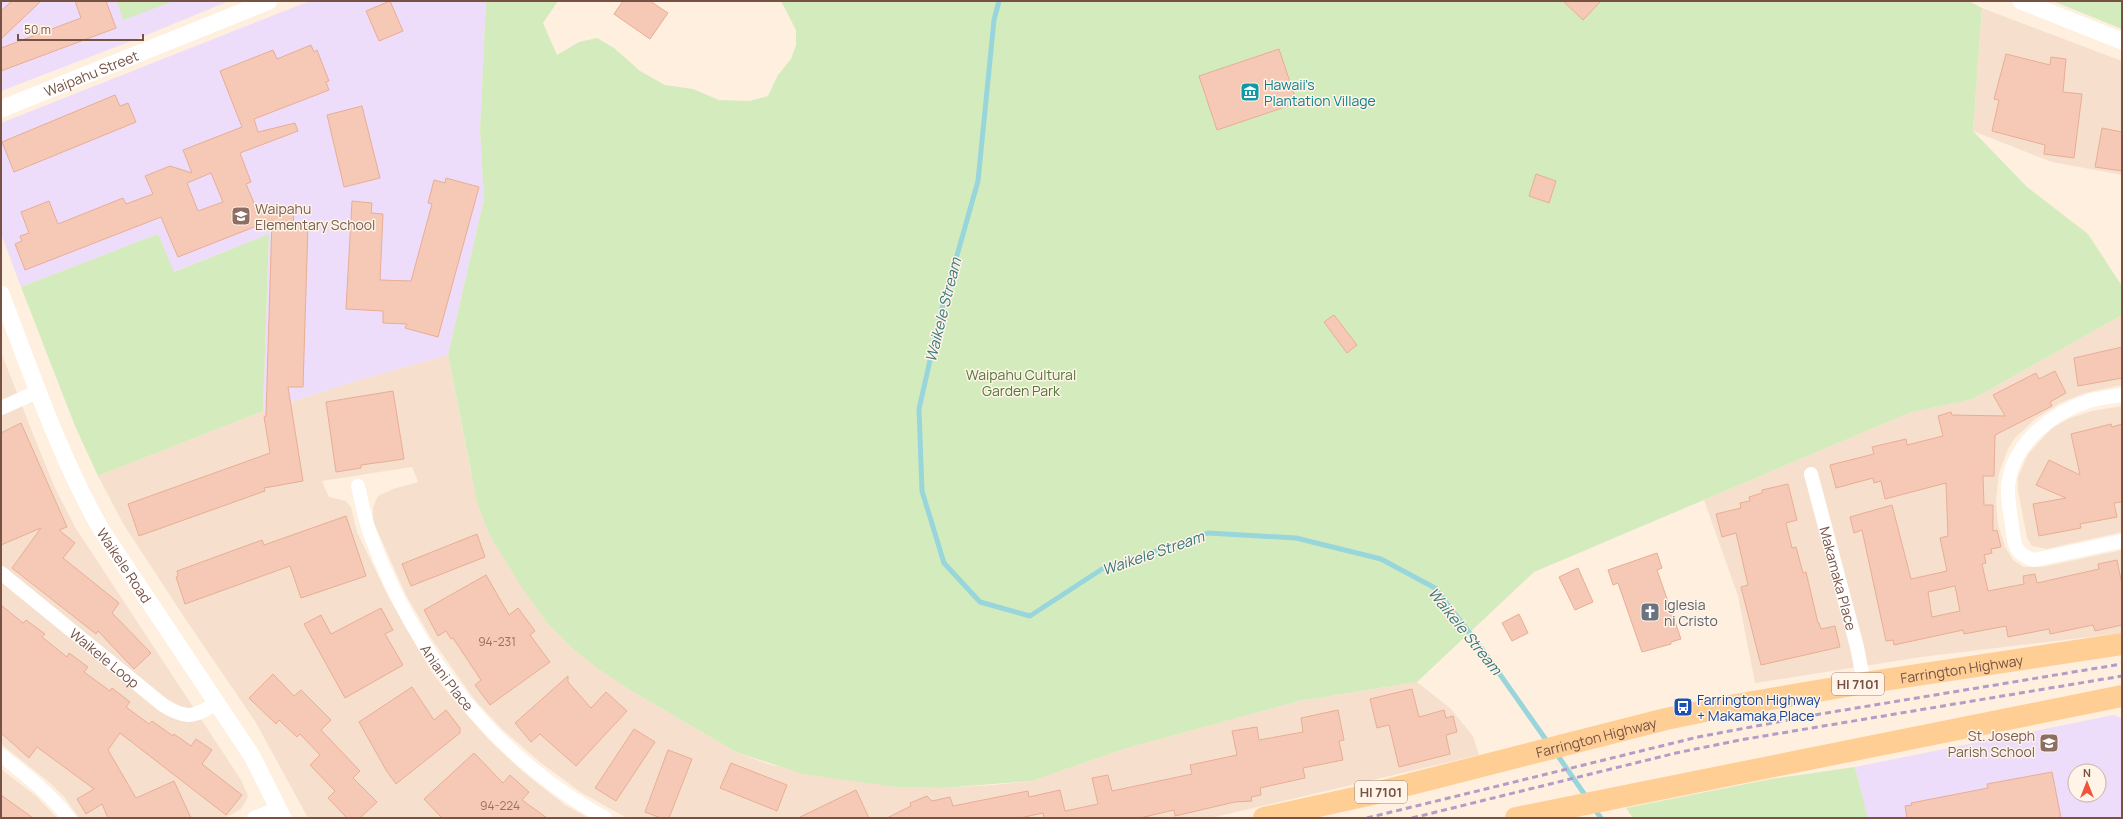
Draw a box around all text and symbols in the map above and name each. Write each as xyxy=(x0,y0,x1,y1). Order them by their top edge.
scale bar xyxy=(18,16,143,42)
text: 50 m xyxy=(24,21,51,38)
street label: Waipahu Street xyxy=(41,45,141,100)
place label: Hawaii's Plantation Village xyxy=(1264,75,1376,110)
museum icon: Hawaii's Plantation Village xyxy=(1239,81,1261,103)
place label: Waipahu Elementary School xyxy=(255,199,375,234)
school or university icon: Waipahu Elementary School xyxy=(230,205,252,227)
water label: Waikele Stream xyxy=(920,254,966,364)
park label: Waipahu Cultural Garden Park xyxy=(966,365,1076,400)
street label: Waikele Road xyxy=(93,524,157,606)
street label: Makamaka Place xyxy=(1816,524,1862,632)
water label: Waikele Stream xyxy=(1099,525,1208,580)
water label: Waikele Stream xyxy=(1423,583,1508,680)
place label: Iglesia ni Cristo xyxy=(1664,595,1718,630)
church icon: Iglesia ni Cristo xyxy=(1639,601,1661,623)
street label: Waikele Loop xyxy=(66,623,144,692)
house number: 94-231 xyxy=(478,633,516,650)
street label: Aniani Place xyxy=(417,640,478,714)
street label: Farrington Highway xyxy=(1899,650,2025,687)
road number: HI 7101 xyxy=(1832,673,1884,695)
place label: Farrington Highway + Makamaka Place xyxy=(1697,690,1821,725)
bus stop icon: Farrington Highway + Makamaka Place xyxy=(1672,696,1694,718)
street label: Farrington Highway xyxy=(1534,712,1659,761)
place label: St. Joseph Parish School xyxy=(1948,726,2035,761)
school or university icon: St. Joseph Parish School xyxy=(2038,732,2060,754)
north arrow xyxy=(2067,763,2107,803)
text: N xyxy=(2083,765,2091,780)
road number: HI 7101 xyxy=(1355,781,1407,803)
house number: 94-224 xyxy=(480,797,520,814)

